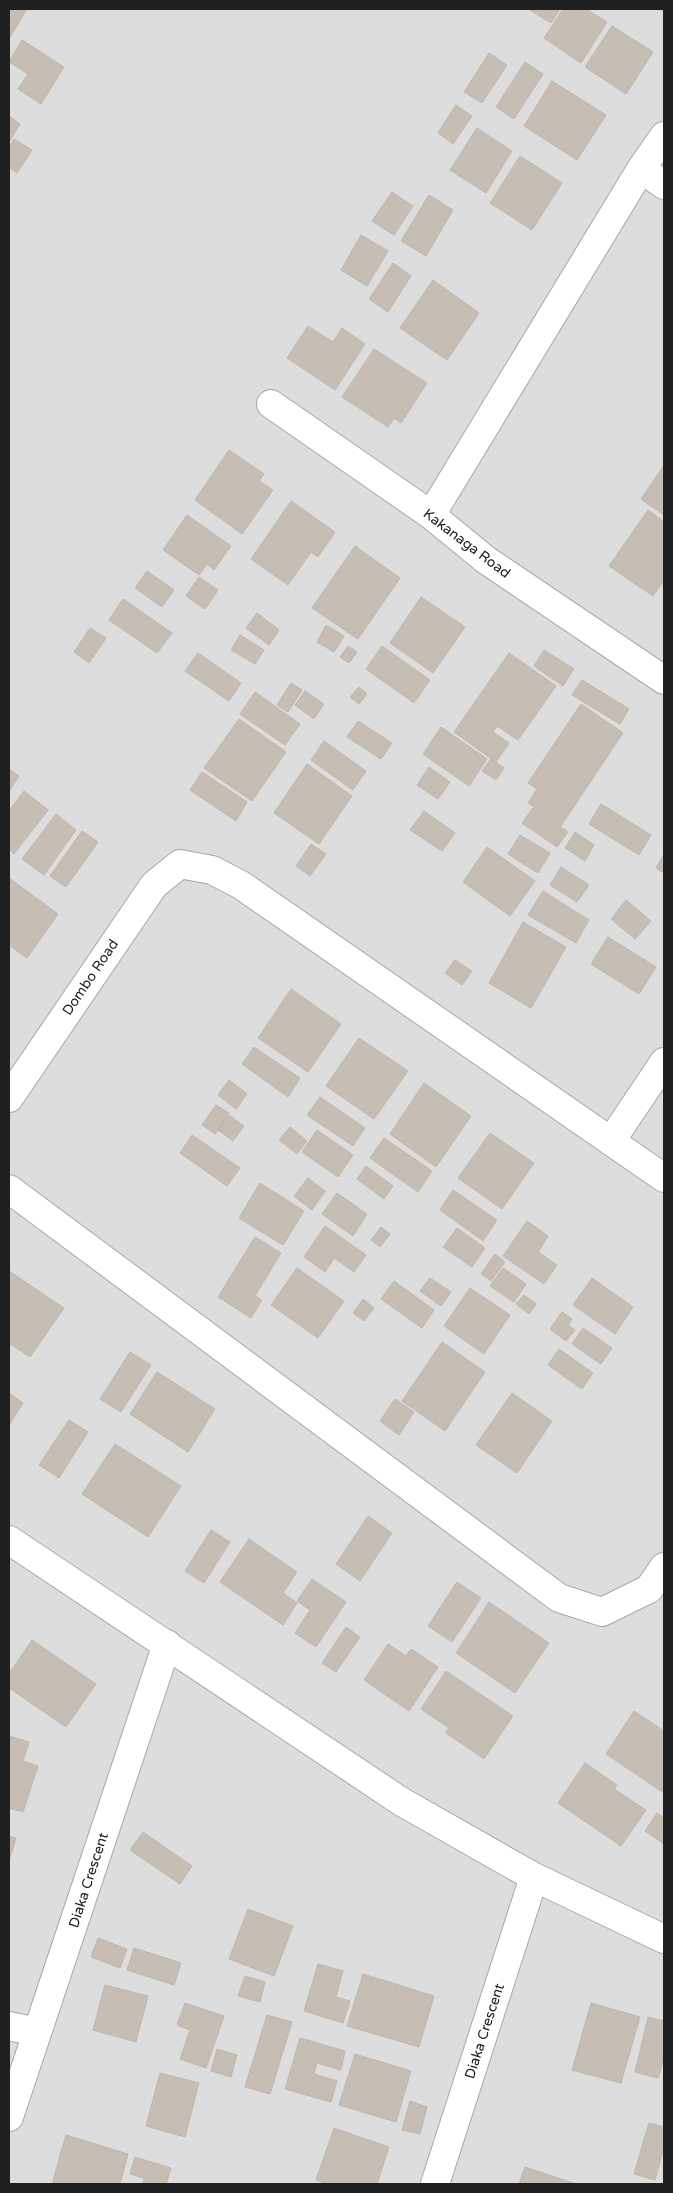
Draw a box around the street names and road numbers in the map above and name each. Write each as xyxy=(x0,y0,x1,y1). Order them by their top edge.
street label: Kakanaga Road xyxy=(420,505,514,582)
street label: Dombo Road xyxy=(59,936,122,1018)
street label: Diaka Crescent xyxy=(65,1830,112,1930)
street label: Diaka Crescent xyxy=(461,1981,508,2081)

